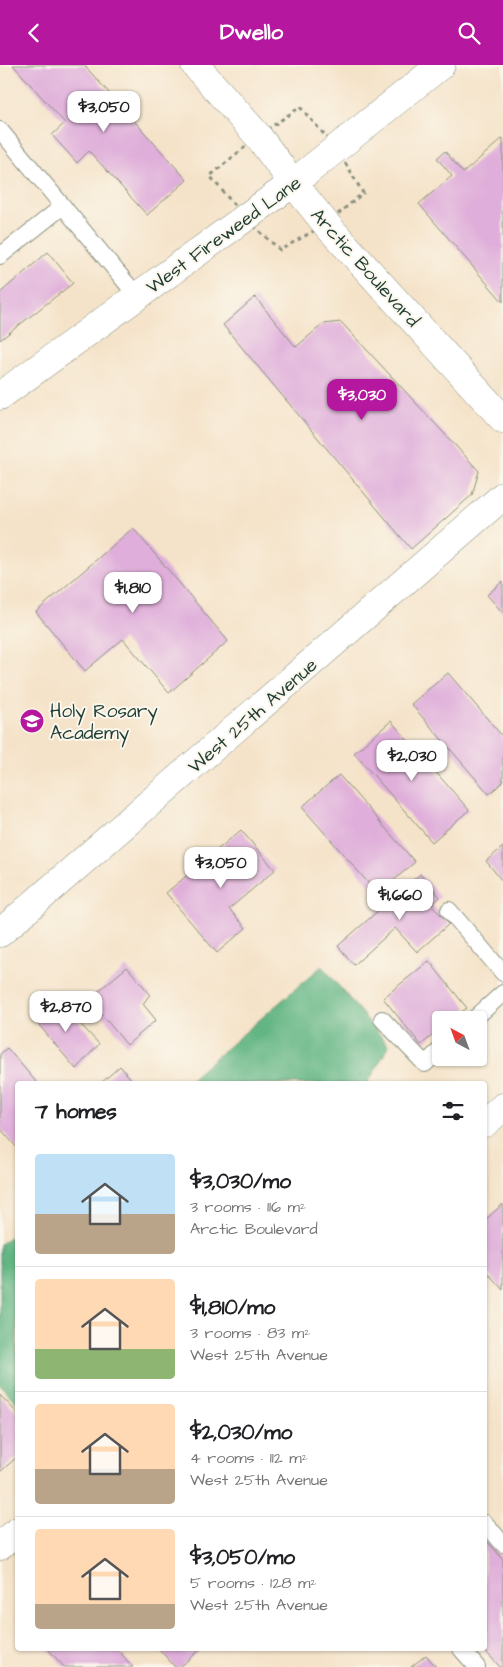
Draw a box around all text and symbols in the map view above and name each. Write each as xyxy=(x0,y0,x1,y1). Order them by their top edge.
text: Dwello xyxy=(220,17,283,48)
icon: back xyxy=(20,19,48,47)
icon: search xyxy=(455,19,483,47)
pin: $3,050 xyxy=(63,91,145,133)
text: $3,050 xyxy=(78,96,130,118)
street label: West Fireweed Lane xyxy=(141,170,307,301)
street label: Arctic Boulevard xyxy=(304,203,426,334)
pin: $3,030 xyxy=(321,379,403,421)
text: $3,030 xyxy=(338,384,386,406)
pin: $1,810 xyxy=(92,571,174,614)
text: $1,810 xyxy=(115,577,151,599)
street label: West 25th Avenue xyxy=(182,652,324,780)
place label: Holy Rosary Academy xyxy=(50,698,158,748)
school or university icon: Holy Rosary Academy xyxy=(19,708,45,734)
pin: $2,030 xyxy=(371,739,453,782)
text: $2,030 xyxy=(387,745,437,767)
pin: $3,050 xyxy=(180,847,262,889)
text: $3,050 xyxy=(195,852,247,874)
pin: $1,660 xyxy=(359,879,441,921)
text: $1,660 xyxy=(378,884,422,906)
pin: $2,870 xyxy=(25,991,107,1033)
text: $2,870 xyxy=(40,996,92,1018)
north arrow xyxy=(432,1011,488,1066)
map controls xyxy=(432,1011,487,1066)
text: 7 homes xyxy=(35,1097,117,1126)
icon: filters xyxy=(439,1097,467,1125)
text: $3,030/mo xyxy=(190,1167,291,1196)
icon: home xyxy=(75,1174,135,1234)
text: 3 rooms · 116 m² xyxy=(190,1196,306,1218)
text: Arctic Boulevard xyxy=(190,1218,318,1240)
text: $1,810/mo xyxy=(190,1293,275,1322)
icon: home xyxy=(75,1299,135,1359)
text: 3 rooms · 83 m² xyxy=(190,1322,310,1344)
text: West 25th Avenue xyxy=(190,1344,328,1366)
text: $2,030/mo xyxy=(190,1418,292,1447)
icon: home xyxy=(75,1424,135,1484)
text: 4 rooms · 112 m² xyxy=(190,1447,308,1469)
text: West 25th Avenue xyxy=(190,1469,328,1491)
text: $3,050/mo xyxy=(190,1543,295,1572)
icon: home xyxy=(75,1549,135,1609)
text: 5 rooms · 128 m² xyxy=(190,1572,317,1594)
text: West 25th Avenue xyxy=(190,1594,328,1616)

